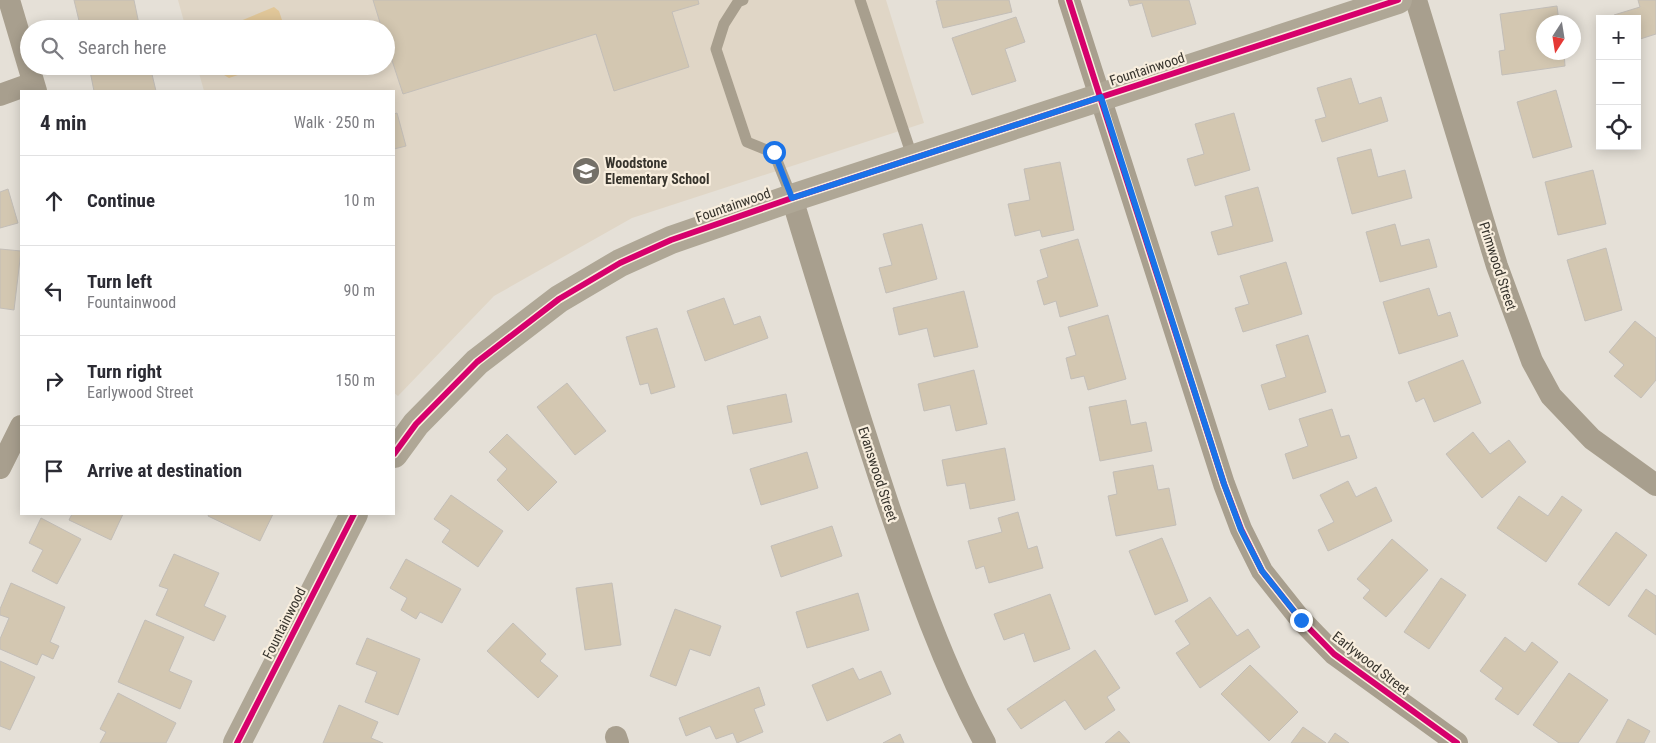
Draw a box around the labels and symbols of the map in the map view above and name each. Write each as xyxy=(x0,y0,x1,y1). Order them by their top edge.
north arrow xyxy=(1536,15,1581,60)
street label: Fountainwood xyxy=(1107,49,1187,89)
route start xyxy=(763,141,786,164)
place label: Woodstone Elementary School xyxy=(605,155,710,187)
school or university icon: Woodstone Elementary School xyxy=(571,156,601,186)
street label: Fountainwood xyxy=(693,185,773,225)
street label: Primwood Street xyxy=(1476,220,1520,312)
street label: Evanswood Street xyxy=(855,425,901,523)
street label: Fountainwood xyxy=(259,585,309,661)
route end xyxy=(1290,609,1313,632)
street label: Earlywood Street xyxy=(1329,628,1413,698)

